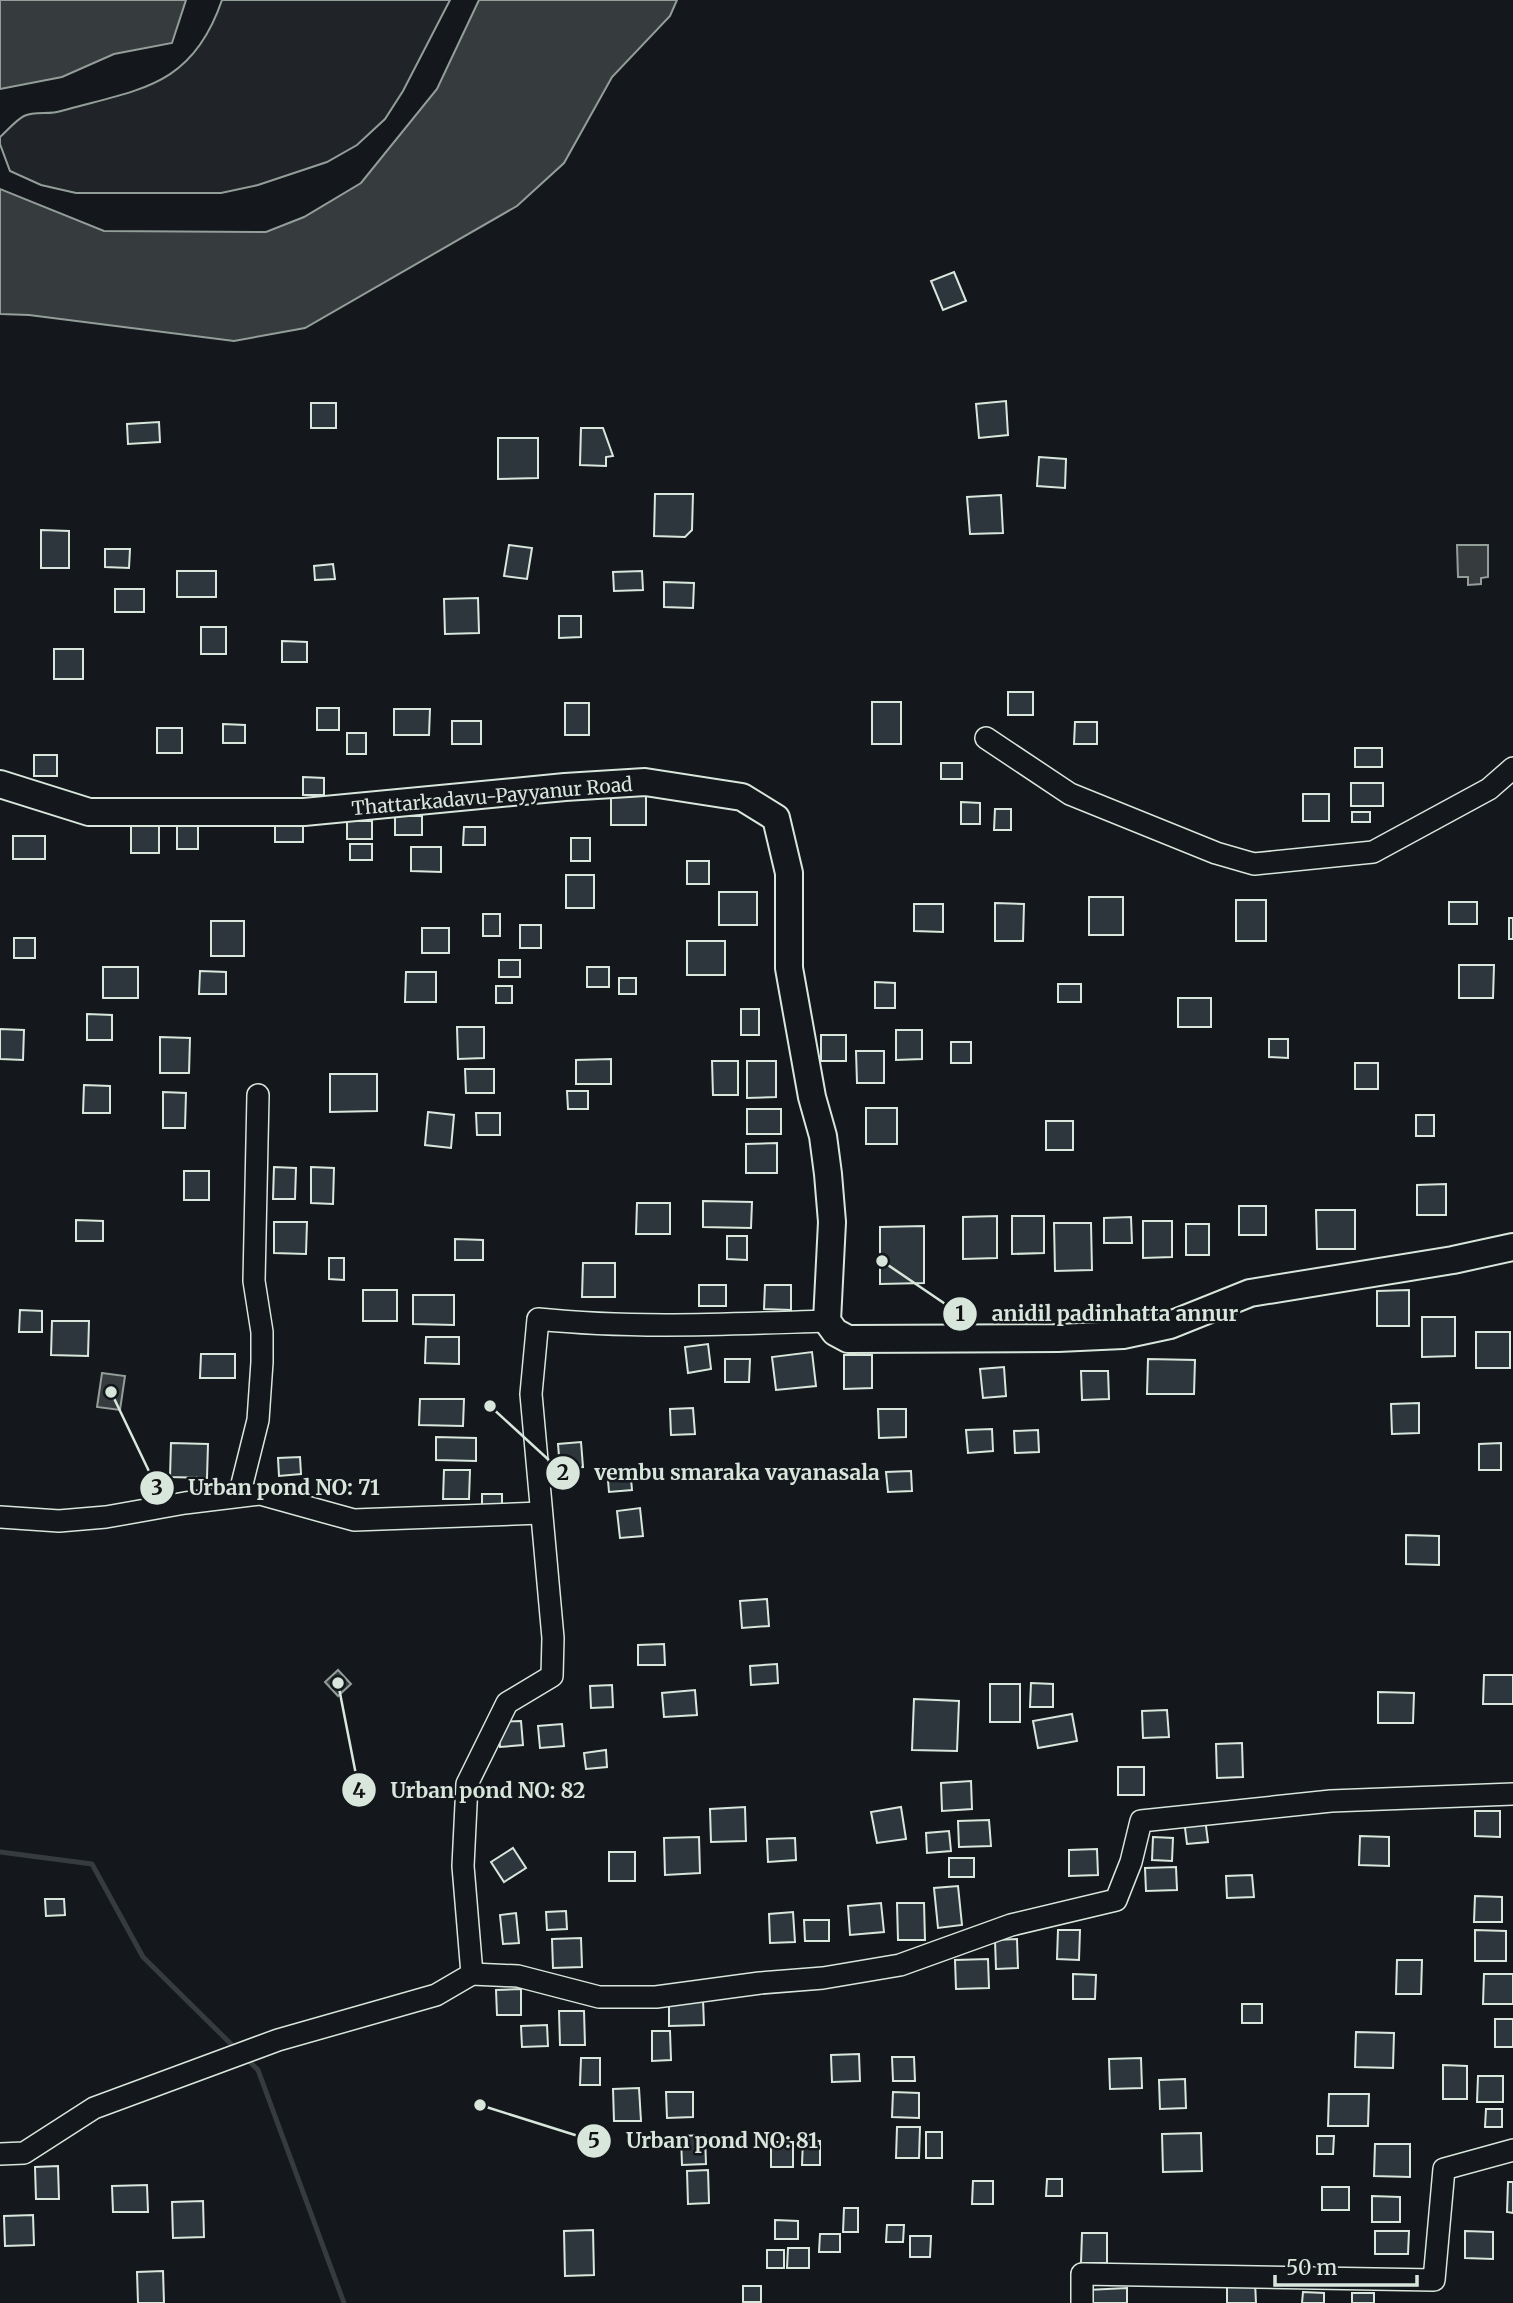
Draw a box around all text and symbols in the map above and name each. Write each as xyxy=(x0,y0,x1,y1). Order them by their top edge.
street label: Thattarkadavu-Payyanur Road xyxy=(351,772,633,820)
callout: anidil padinhatta annur xyxy=(942,1293,1252,1335)
text: 1 xyxy=(955,1300,965,1327)
text: anidil padinhatta annur xyxy=(992,1300,1239,1327)
callout: vembu smaraka vayanasala xyxy=(545,1452,894,1494)
text: 2 xyxy=(557,1459,569,1486)
text: vembu smaraka vayanasala xyxy=(593,1459,880,1486)
callout: Urban pond NO: 71 xyxy=(139,1467,394,1509)
text: 3 xyxy=(151,1474,163,1501)
text: Urban pond NO: 71 xyxy=(188,1474,380,1501)
callout: Urban pond NO: 82 xyxy=(342,1769,599,1811)
text: 4 xyxy=(352,1777,366,1804)
text: Urban pond NO: 82 xyxy=(391,1777,585,1804)
callout: Urban pond NO: 81 xyxy=(577,2120,832,2162)
text: 5 xyxy=(588,2127,600,2154)
text: Urban pond NO: 81 xyxy=(626,2127,818,2154)
scale bar xyxy=(1275,2244,1417,2288)
text: 50 m xyxy=(1286,2254,1337,2281)

